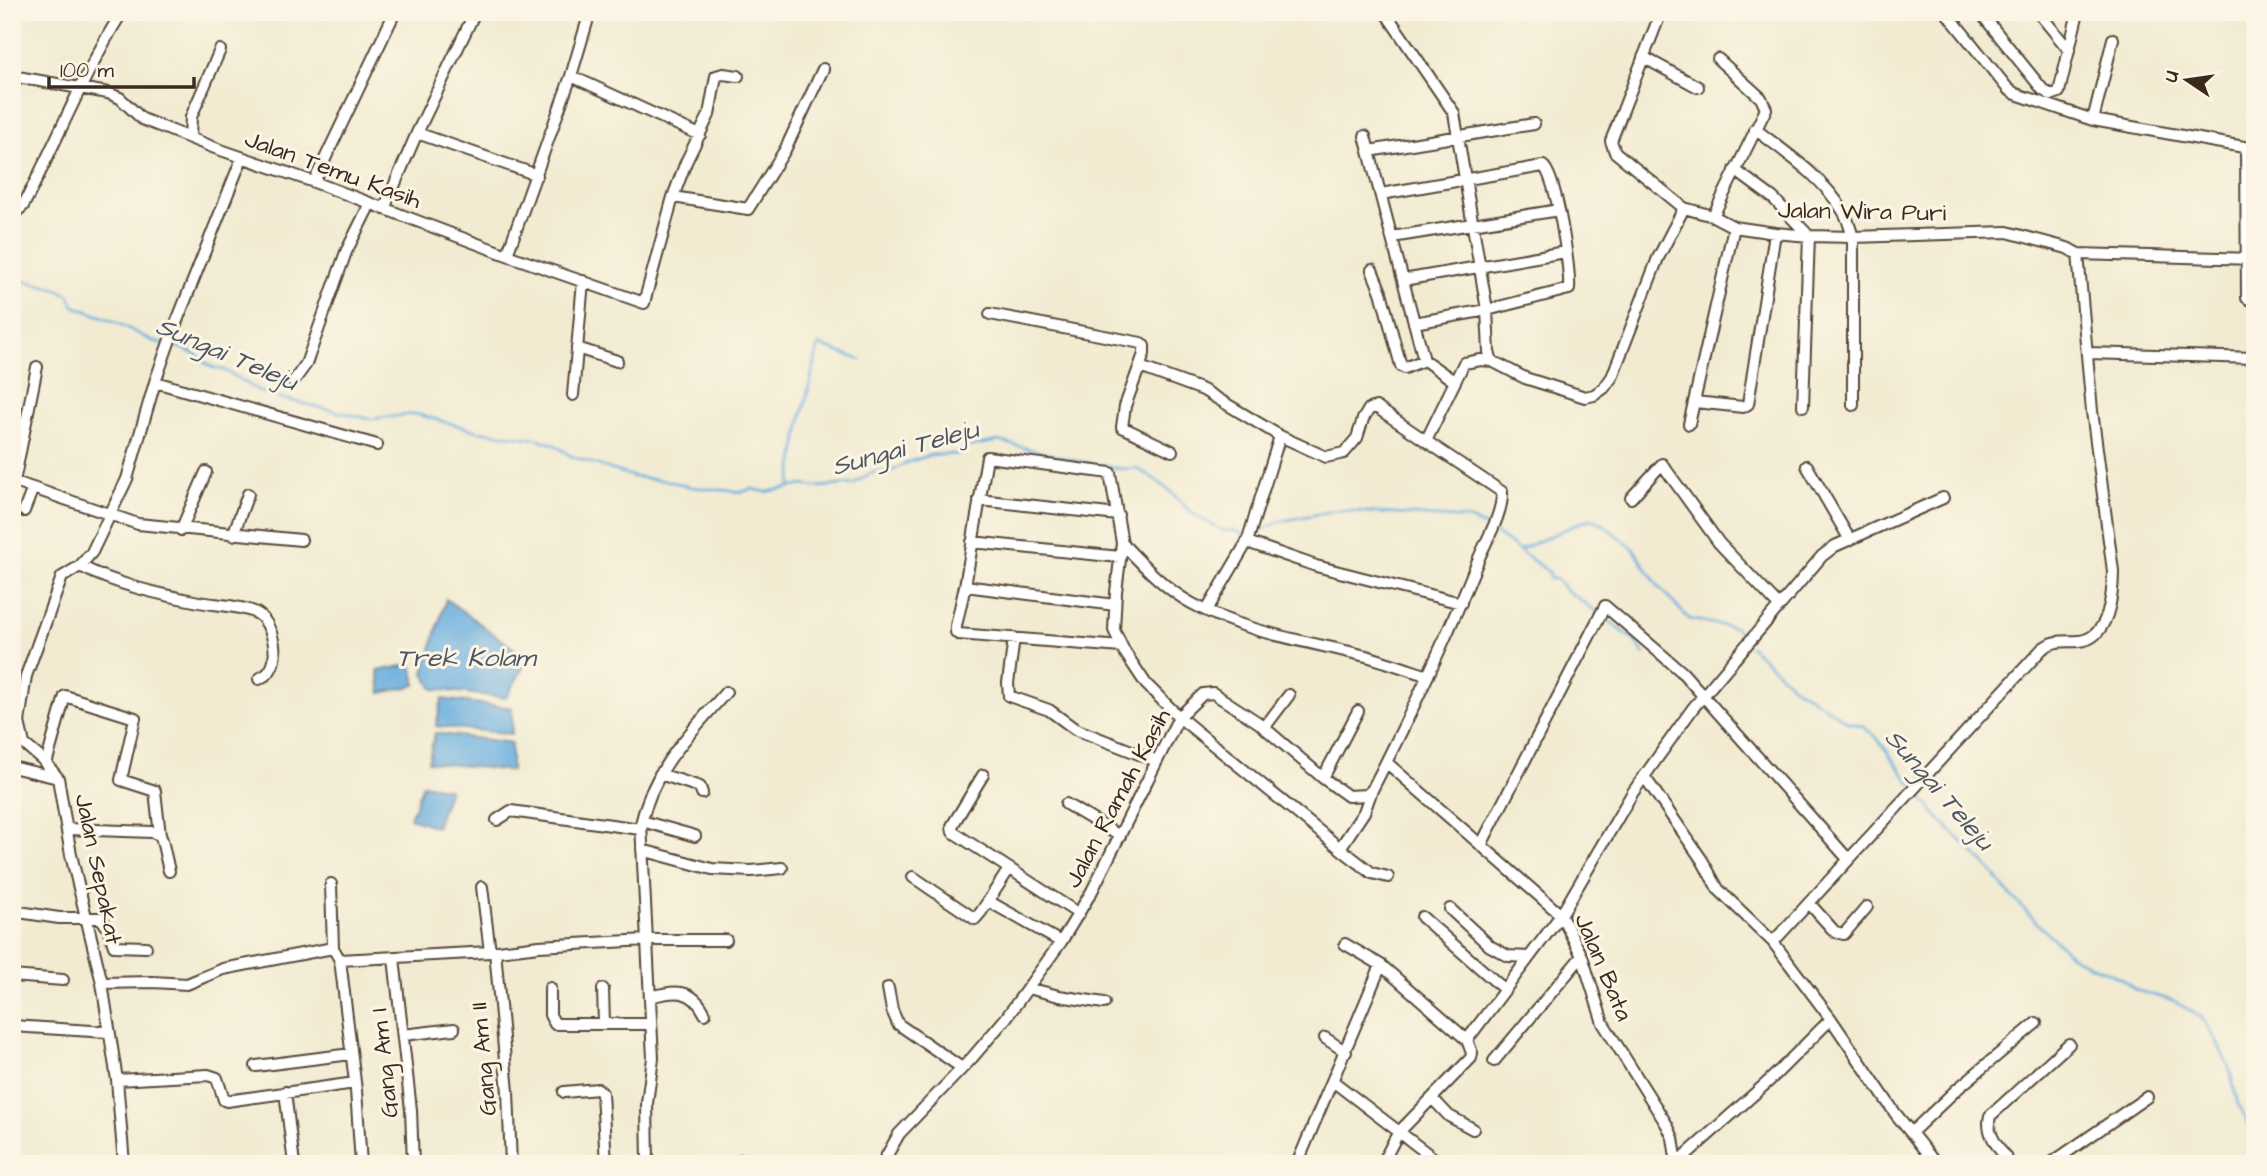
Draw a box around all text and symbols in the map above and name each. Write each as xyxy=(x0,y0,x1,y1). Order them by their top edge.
scale bar xyxy=(49,46,194,90)
north arrow xyxy=(2152,46,2222,116)
text: 100 m xyxy=(60,56,115,85)
text: U xyxy=(2158,68,2186,85)
street label: Jalan Temu Kasih xyxy=(240,122,426,218)
street label: Jalan Wira Puri xyxy=(1778,194,1947,230)
water label: Sungai Teleju xyxy=(150,308,304,401)
water label: Sungai Teleju xyxy=(828,411,984,486)
water label: Trek Kolam xyxy=(397,640,538,676)
street label: Jalan Ramah Kasih xyxy=(1056,703,1180,894)
water label: Sungai Teleju xyxy=(1876,721,2003,860)
street label: Jalan Sepakat xyxy=(65,791,131,948)
street label: Jalan Bata xyxy=(1565,908,1641,1026)
street label: Gang Am II xyxy=(462,1001,507,1117)
street label: Gang Am I xyxy=(362,1006,409,1119)

